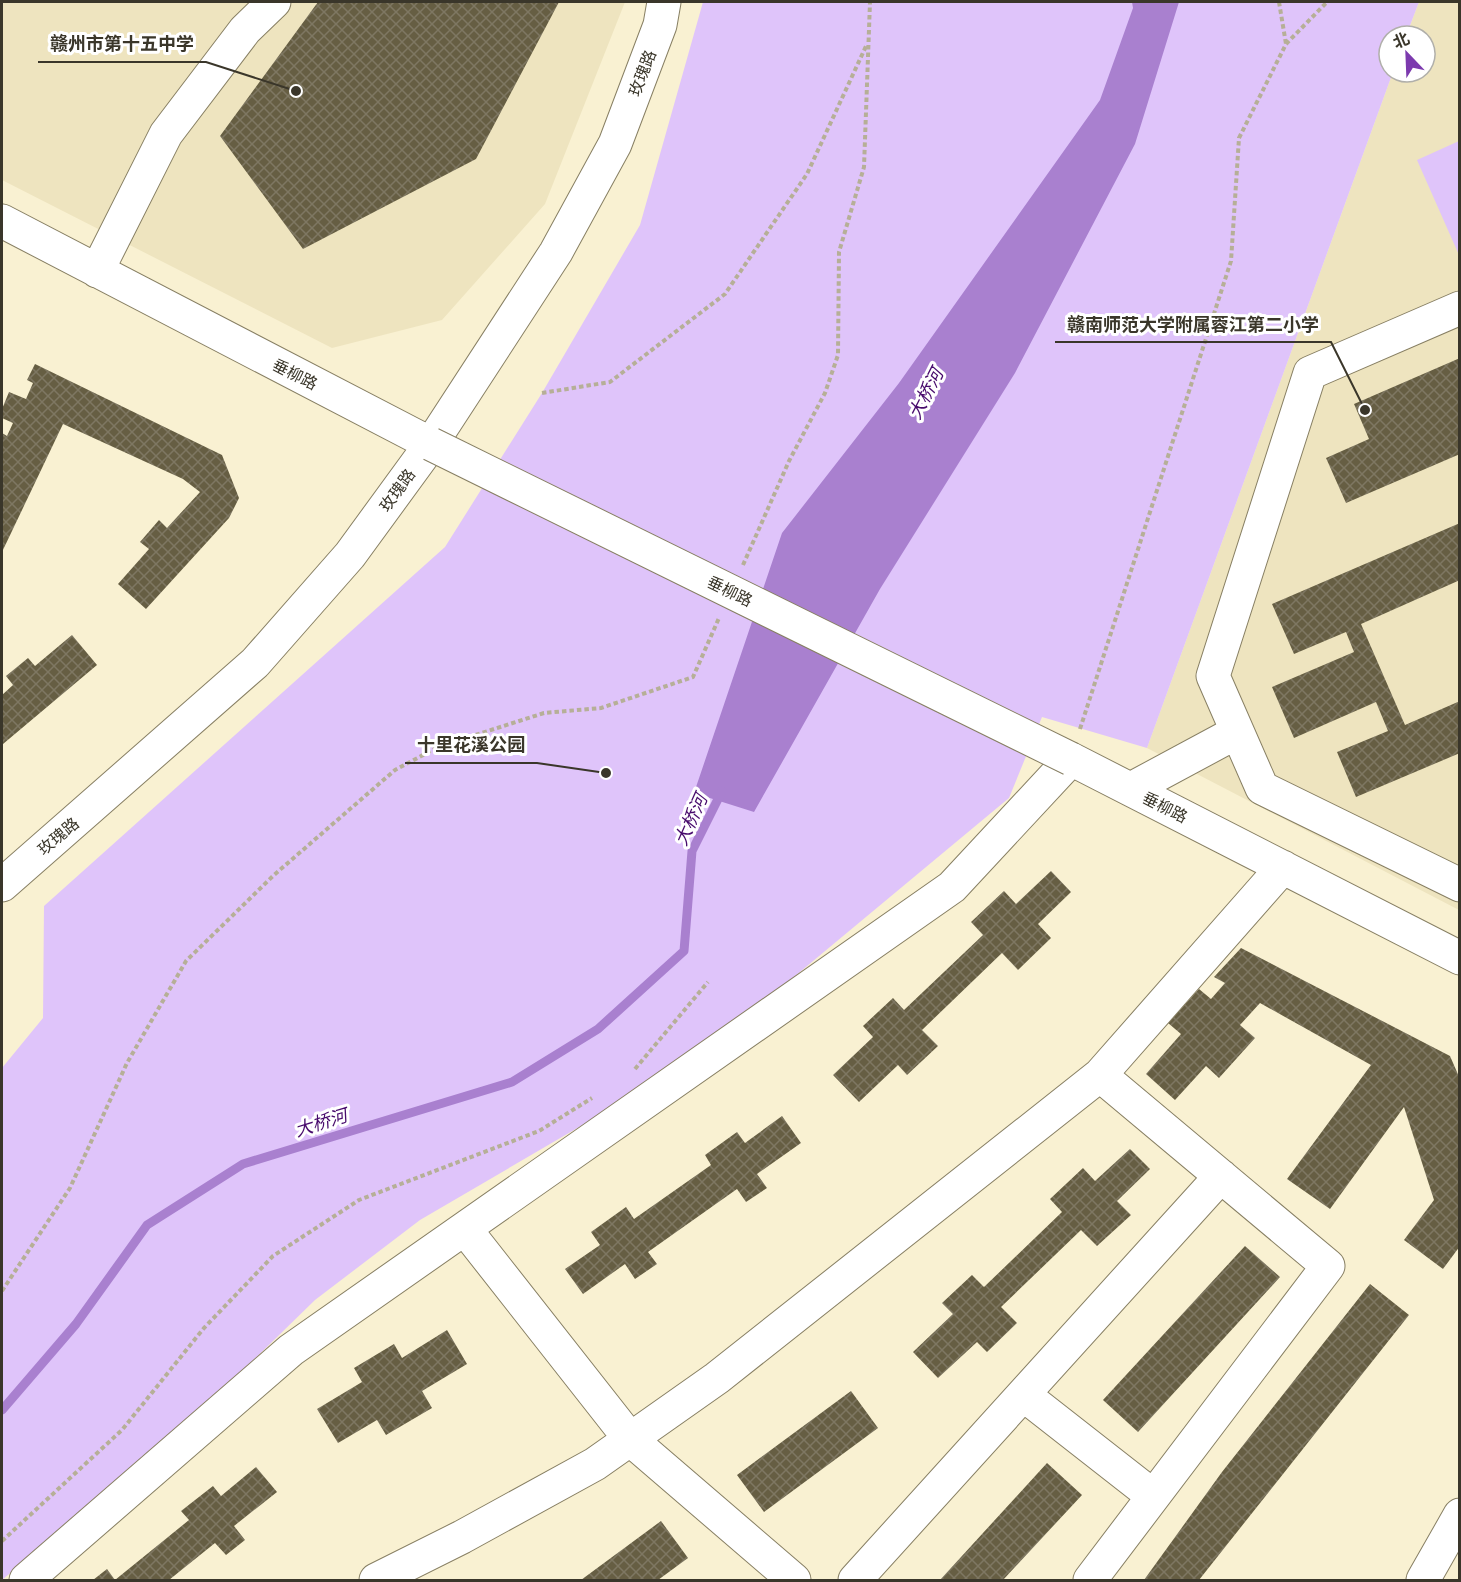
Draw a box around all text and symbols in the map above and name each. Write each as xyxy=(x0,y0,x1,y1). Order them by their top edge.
north arrow xyxy=(1377,24,1437,84)
callout: 赣州市第十五中学 xyxy=(38,26,206,62)
text: 北 xyxy=(1390,29,1412,53)
text: 赣州市第十五中学 xyxy=(50,33,194,55)
street label: 玫瑰路 xyxy=(625,47,660,99)
callout: 赣南师范大学附属蓉江第二小学 xyxy=(1055,306,1331,342)
text: 赣南师范大学附属蓉江第二小学 xyxy=(1067,314,1319,336)
street label: 垂柳路 xyxy=(269,355,320,394)
water label: 大桥河 xyxy=(904,362,949,423)
street label: 玫瑰路 xyxy=(376,465,419,515)
street label: 垂柳路 xyxy=(704,572,756,611)
callout: 十里花溪公园 xyxy=(405,727,537,763)
text: 十里花溪公园 xyxy=(417,734,525,756)
water label: 大桥河 xyxy=(670,788,713,849)
street label: 垂柳路 xyxy=(1139,788,1190,827)
street label: 玫瑰路 xyxy=(34,814,83,859)
water label: 大桥河 xyxy=(292,1104,353,1141)

